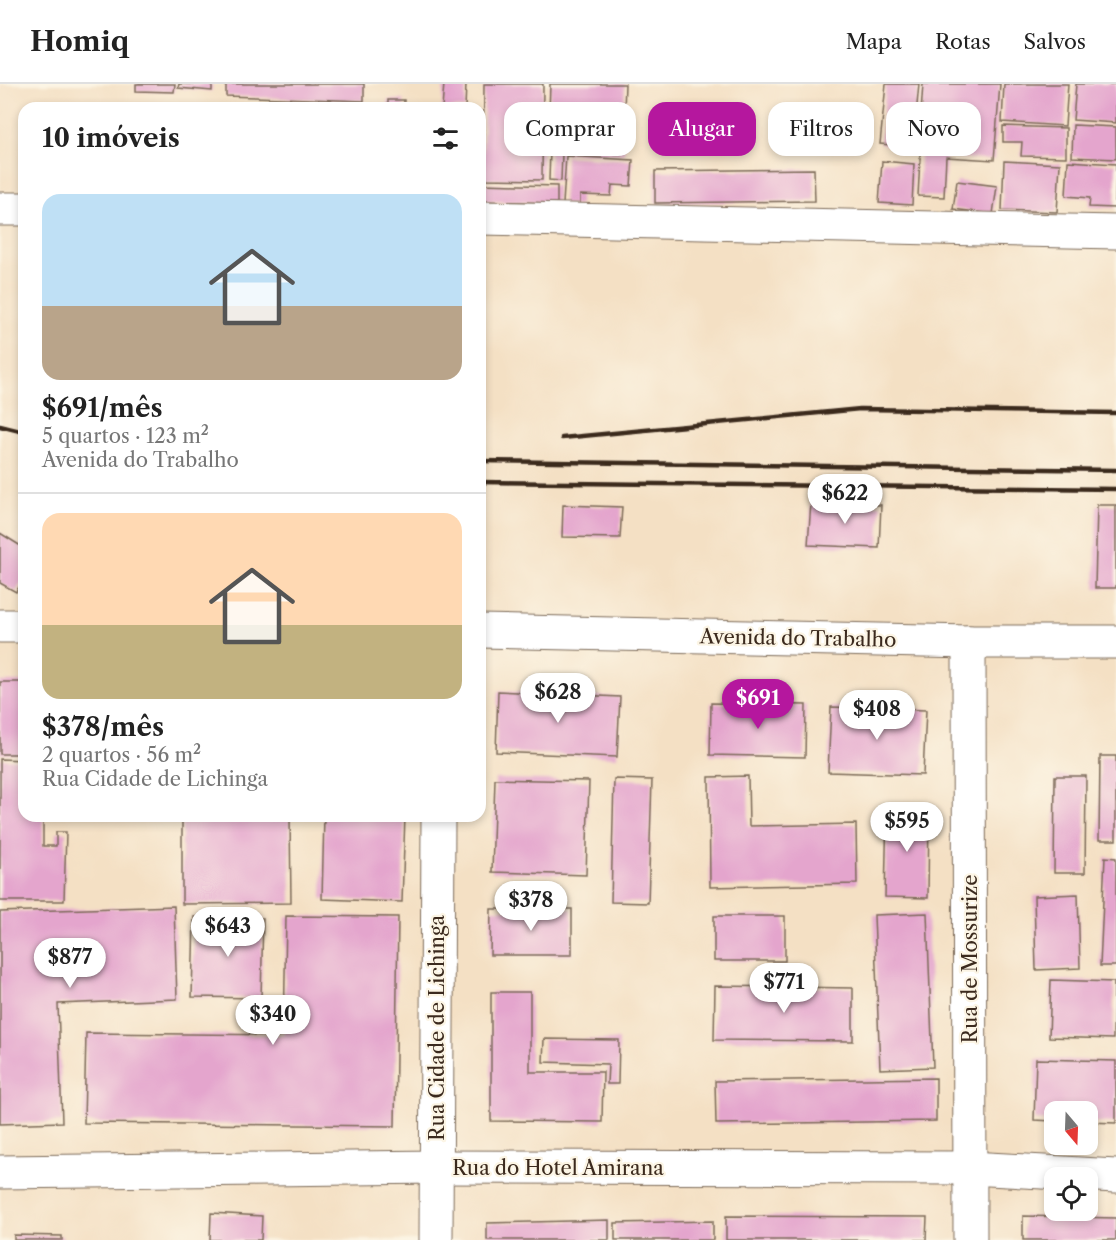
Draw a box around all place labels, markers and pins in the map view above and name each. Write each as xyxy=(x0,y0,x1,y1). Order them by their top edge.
pin: $622 xyxy=(809,474,881,525)
pin: $628 xyxy=(522,673,594,724)
pin: $691 xyxy=(722,679,794,730)
pin: $408 xyxy=(841,690,913,741)
pin: $595 xyxy=(871,802,943,853)
pin: $378 xyxy=(495,881,567,932)
pin: $643 xyxy=(192,907,264,958)
pin: $877 xyxy=(34,938,106,989)
pin: $771 xyxy=(748,963,820,1014)
pin: $340 xyxy=(237,995,309,1046)

